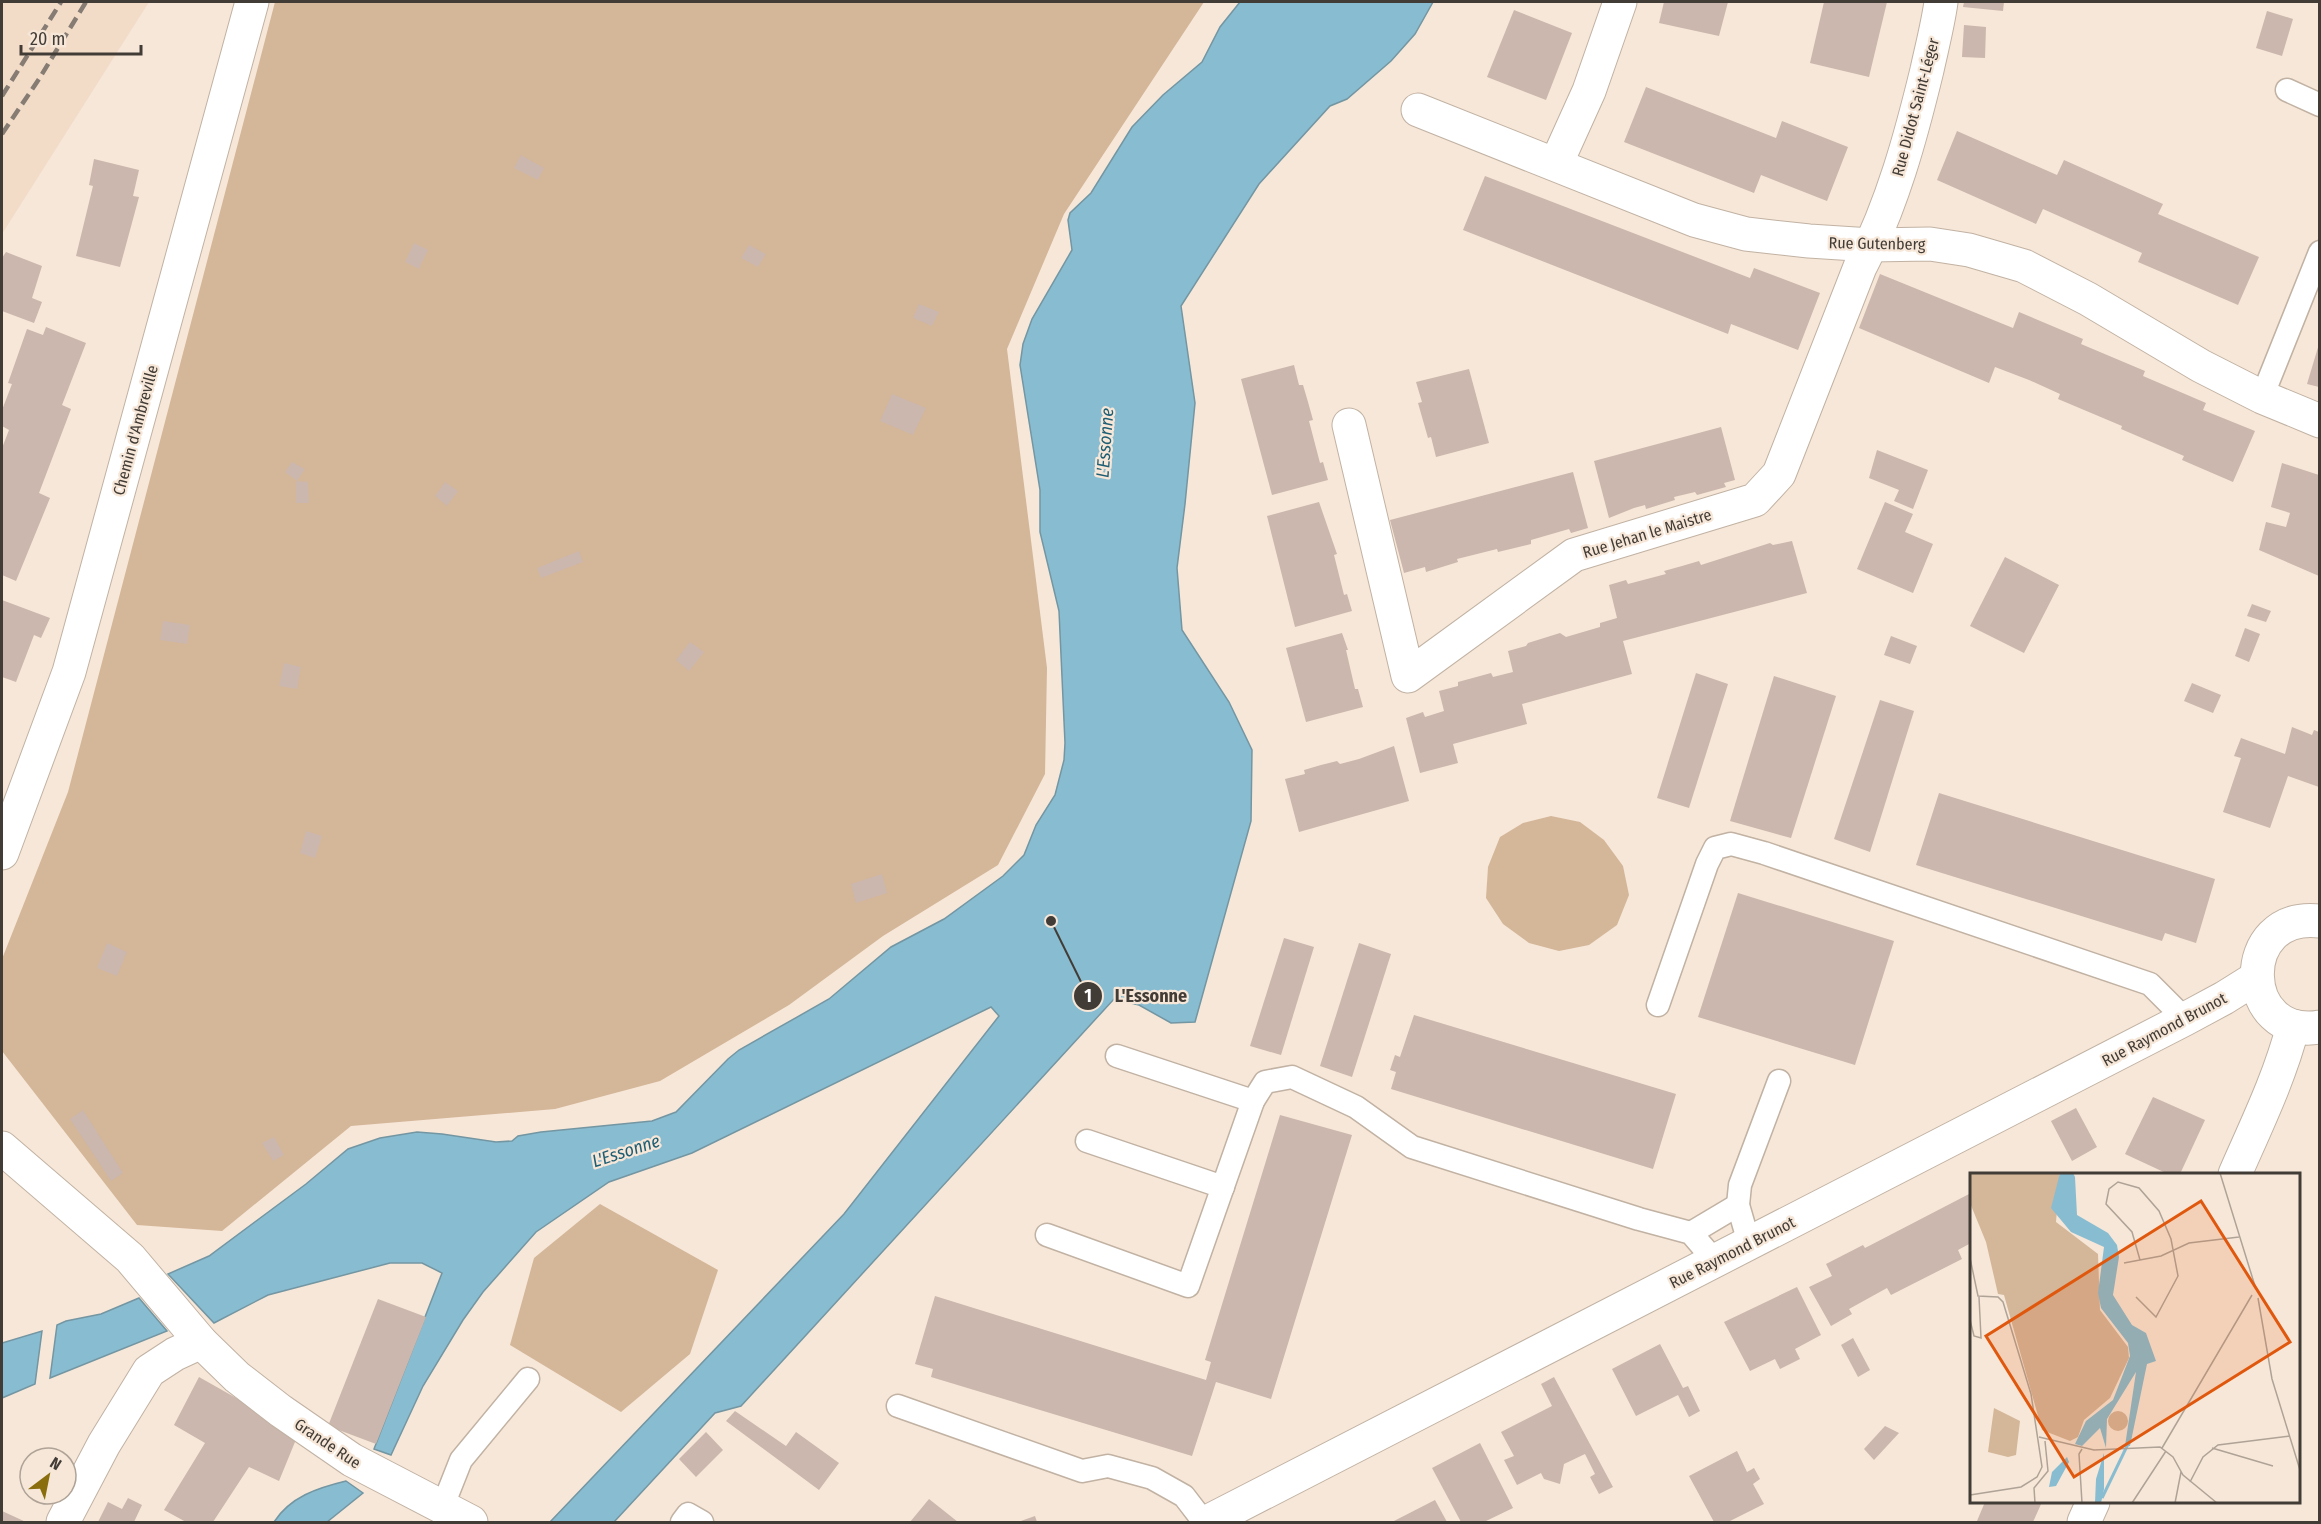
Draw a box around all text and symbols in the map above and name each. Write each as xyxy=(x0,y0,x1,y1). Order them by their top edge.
scale bar xyxy=(21,18,141,56)
text: 20 m xyxy=(30,28,65,50)
street label: Rue Didot Saint-Léger xyxy=(1888,36,1943,178)
street label: Rue Gutenberg xyxy=(1828,233,1926,254)
street label: Chemin d'Ambreville xyxy=(109,363,162,497)
water label: L'Essonne xyxy=(1092,407,1118,479)
street label: Rue Jehan le Maistre xyxy=(1580,505,1714,562)
callout: L'Essonne xyxy=(1073,978,1199,1014)
text: 1 xyxy=(1084,985,1092,1007)
text: L'Essonne xyxy=(1115,985,1187,1007)
street label: Rue Raymond Brunot xyxy=(2099,988,2230,1070)
water label: L'Essonne xyxy=(589,1130,663,1172)
inset map xyxy=(1970,1173,2300,1503)
street label: Rue Raymond Brunot xyxy=(1666,1212,1799,1292)
street label: Grande Rue xyxy=(291,1414,365,1473)
north arrow xyxy=(18,1446,78,1506)
text: N xyxy=(47,1453,65,1474)

